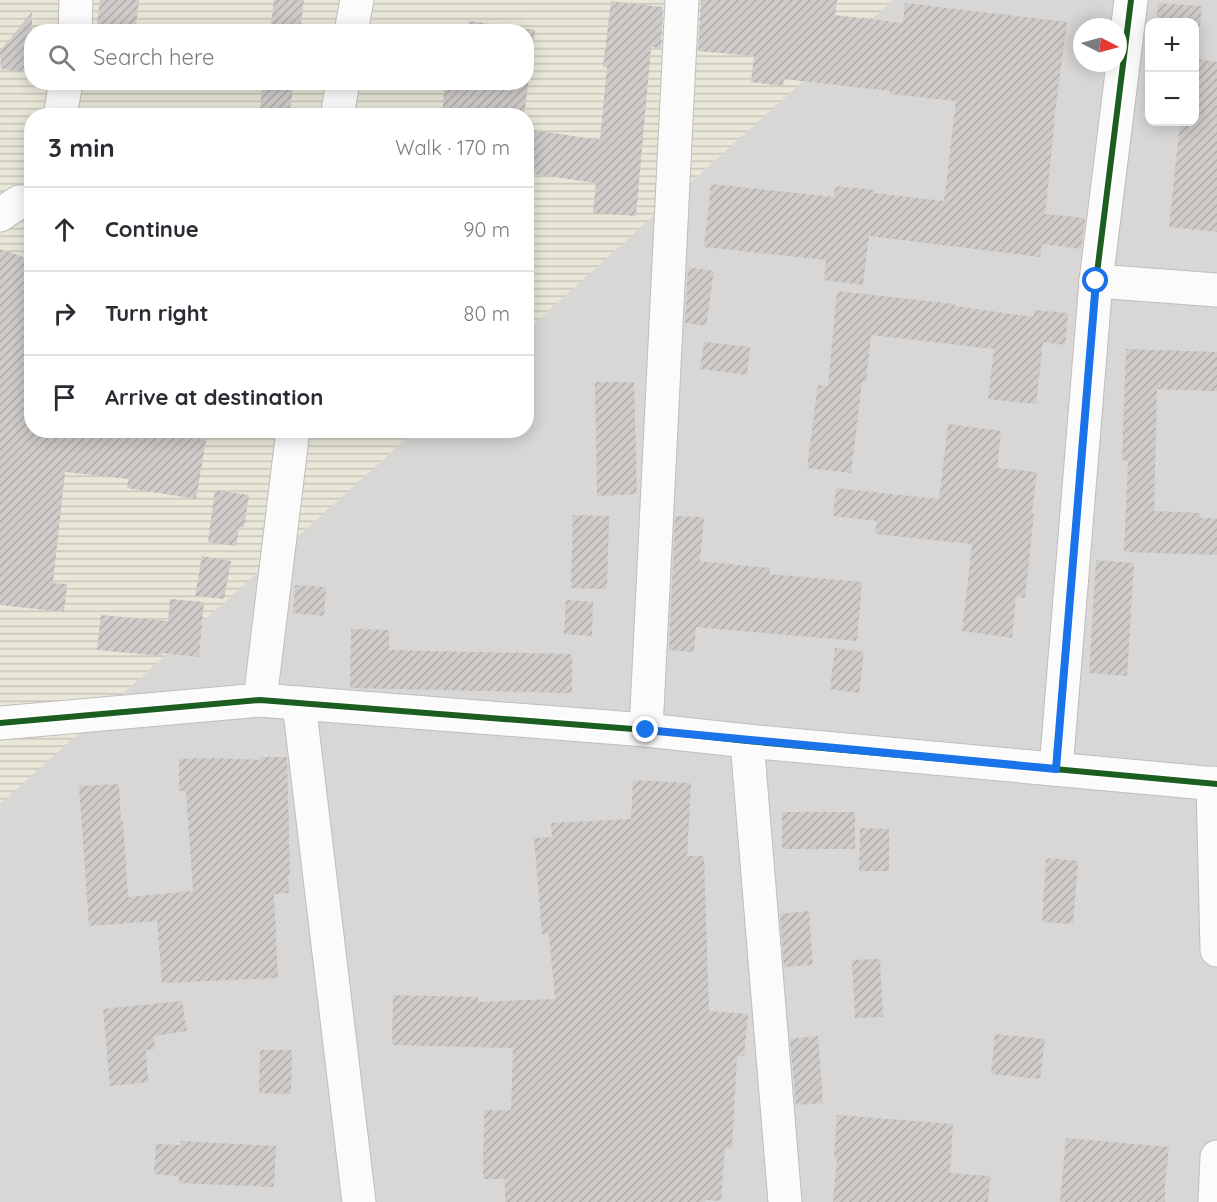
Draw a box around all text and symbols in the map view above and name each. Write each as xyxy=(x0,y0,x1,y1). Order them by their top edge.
north arrow xyxy=(1073,18,1127,72)
map controls xyxy=(1145,18,1199,126)
button: + xyxy=(1145,18,1199,72)
search box xyxy=(24,24,534,90)
icon: search xyxy=(45,41,78,74)
text: Search here xyxy=(93,43,214,71)
button: − xyxy=(1145,72,1199,126)
text: 3 min xyxy=(48,131,115,164)
text: Walk · 170 m xyxy=(395,135,510,160)
icon: ahead xyxy=(48,213,81,246)
text: Continue xyxy=(105,215,199,243)
text: 90 m xyxy=(463,217,510,242)
route start xyxy=(1082,267,1108,293)
icon: right xyxy=(48,297,81,330)
text: Turn right xyxy=(105,299,209,327)
text: 80 m xyxy=(464,301,510,326)
icon: arrive xyxy=(48,381,81,414)
text: Arrive at destination xyxy=(105,383,323,411)
route end xyxy=(632,716,658,742)

